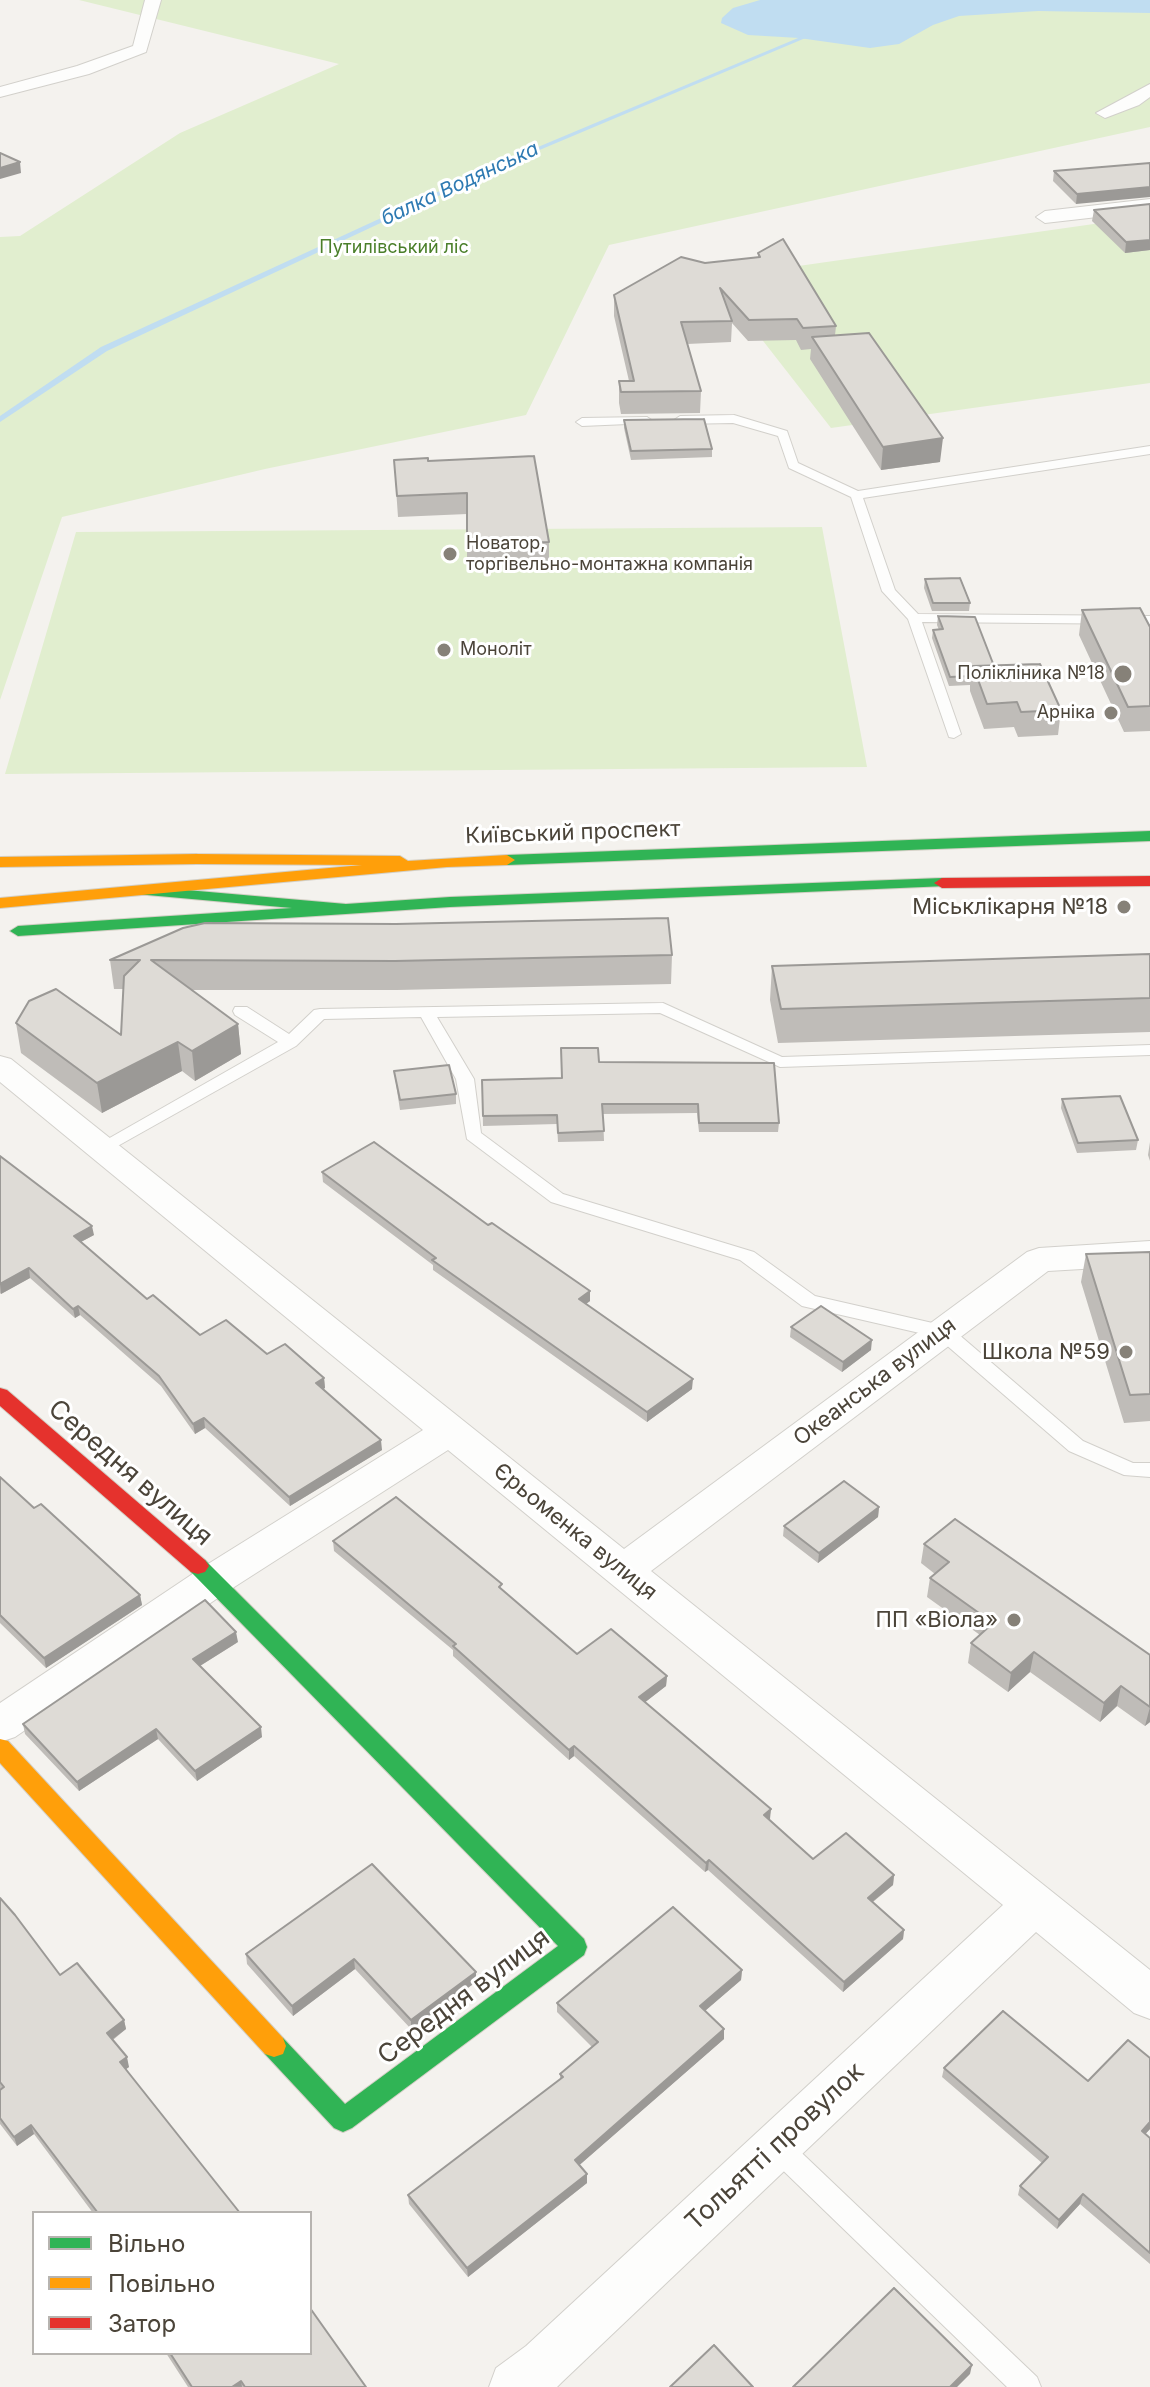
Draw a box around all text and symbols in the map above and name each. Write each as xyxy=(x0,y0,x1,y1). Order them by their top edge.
water label: балка Водянська xyxy=(378,137,542,231)
park label: Путилівський ліс xyxy=(319,237,469,259)
place label: Новатор, торгівельно-монтажна компанія xyxy=(466,533,753,576)
marker: Новатор, торгівельно-монтажна компанія xyxy=(441,545,459,563)
place label: Моноліт xyxy=(460,639,532,661)
marker: Моноліт xyxy=(435,641,453,659)
place label: Полікліника №18 xyxy=(957,663,1105,685)
marker: Полікліника №18 xyxy=(1112,663,1134,685)
place label: Арніка xyxy=(1037,702,1095,724)
marker: Арніка xyxy=(1102,704,1120,722)
street label: Київський проспект xyxy=(465,816,681,850)
place label: Міськлікарня №18 xyxy=(912,894,1108,920)
marker: Міськлікарня №18 xyxy=(1115,898,1133,916)
street label: Океанська вулиця xyxy=(788,1312,962,1452)
place label: Школа №59 xyxy=(982,1339,1110,1365)
marker: Школа №59 xyxy=(1117,1343,1135,1361)
street label: Середня вулиця xyxy=(42,1393,218,1553)
street label: Єрьоменка вулиця xyxy=(488,1458,662,1606)
place label: ПП «Віола» xyxy=(876,1607,998,1633)
marker: ПП «Віола» xyxy=(1005,1611,1023,1629)
street label: Середня вулиця xyxy=(372,1922,556,2072)
street label: Тольятті провулок xyxy=(679,2056,871,2238)
legend xyxy=(32,2211,312,2355)
text: Вільно xyxy=(108,2229,185,2258)
text: Повільно xyxy=(108,2269,215,2298)
text: Затор xyxy=(108,2309,176,2338)

